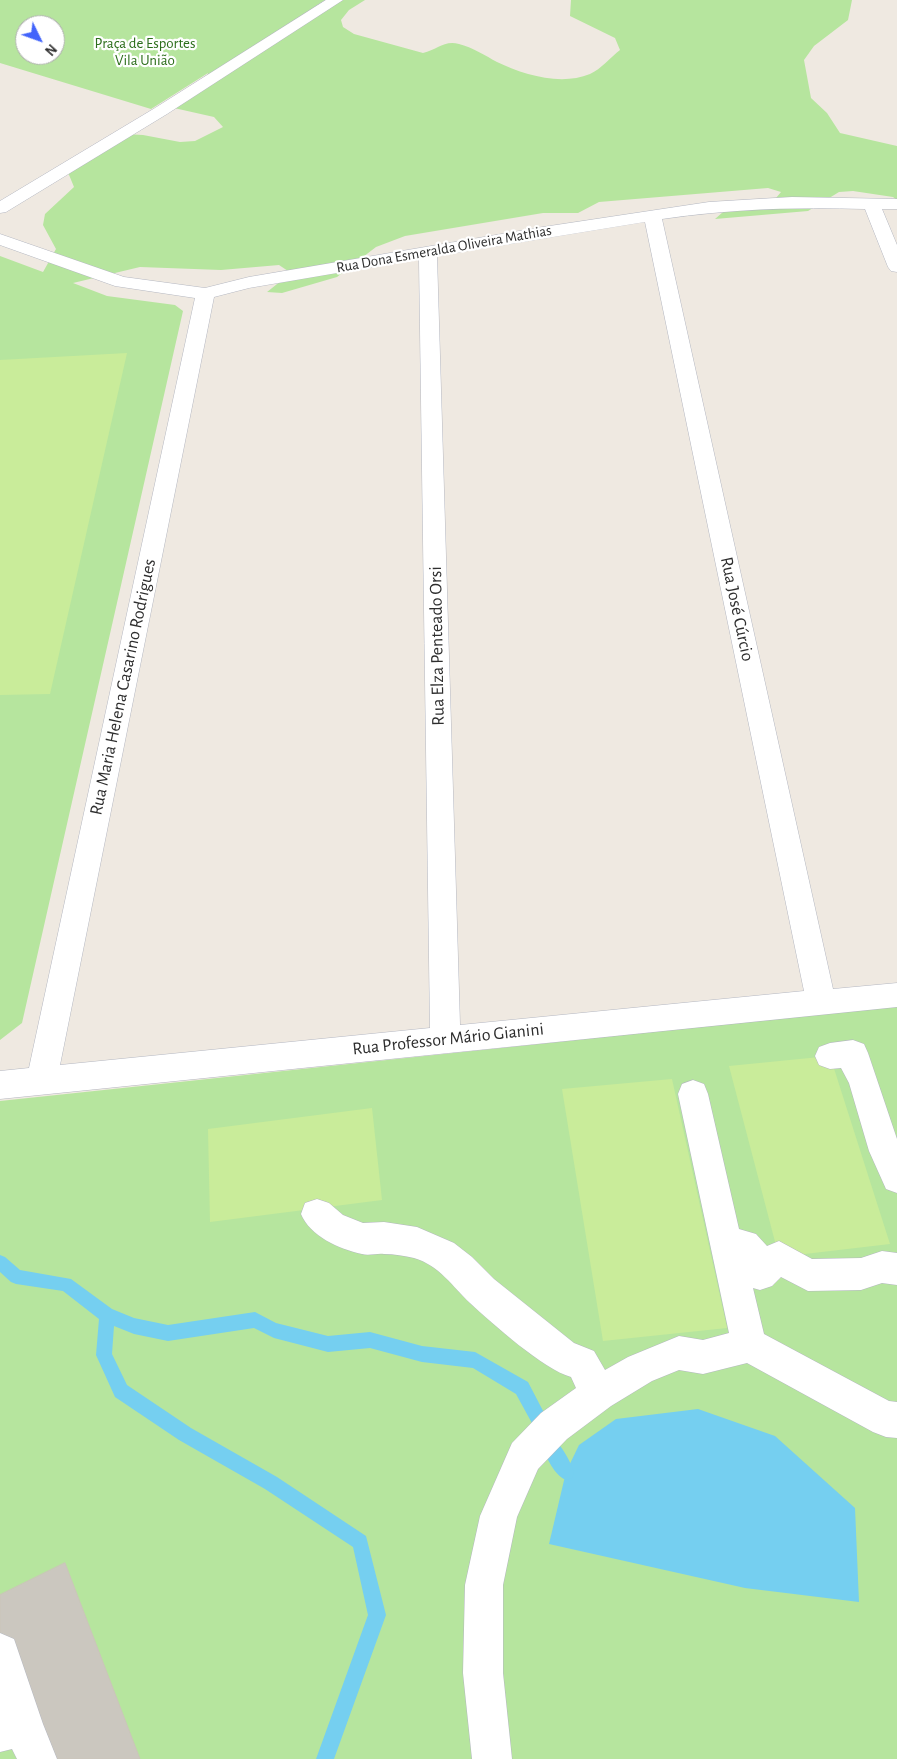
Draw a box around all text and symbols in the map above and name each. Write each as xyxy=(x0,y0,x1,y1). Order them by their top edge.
north arrow xyxy=(15,15,65,65)
park label: Praça de Esportes Vila União xyxy=(95,34,195,69)
text: N xyxy=(42,41,59,58)
street label: Rua Dona Esmeralda Oliveira Mathias xyxy=(335,221,553,277)
street label: Rua José Cúrcio xyxy=(715,555,759,663)
street label: Rua Maria Helena Casarino Rodrigues xyxy=(85,557,161,817)
street label: Rua Elza Penteado Orsi xyxy=(425,566,449,726)
street label: Rua Professor Mário Gianini xyxy=(351,1018,545,1060)

